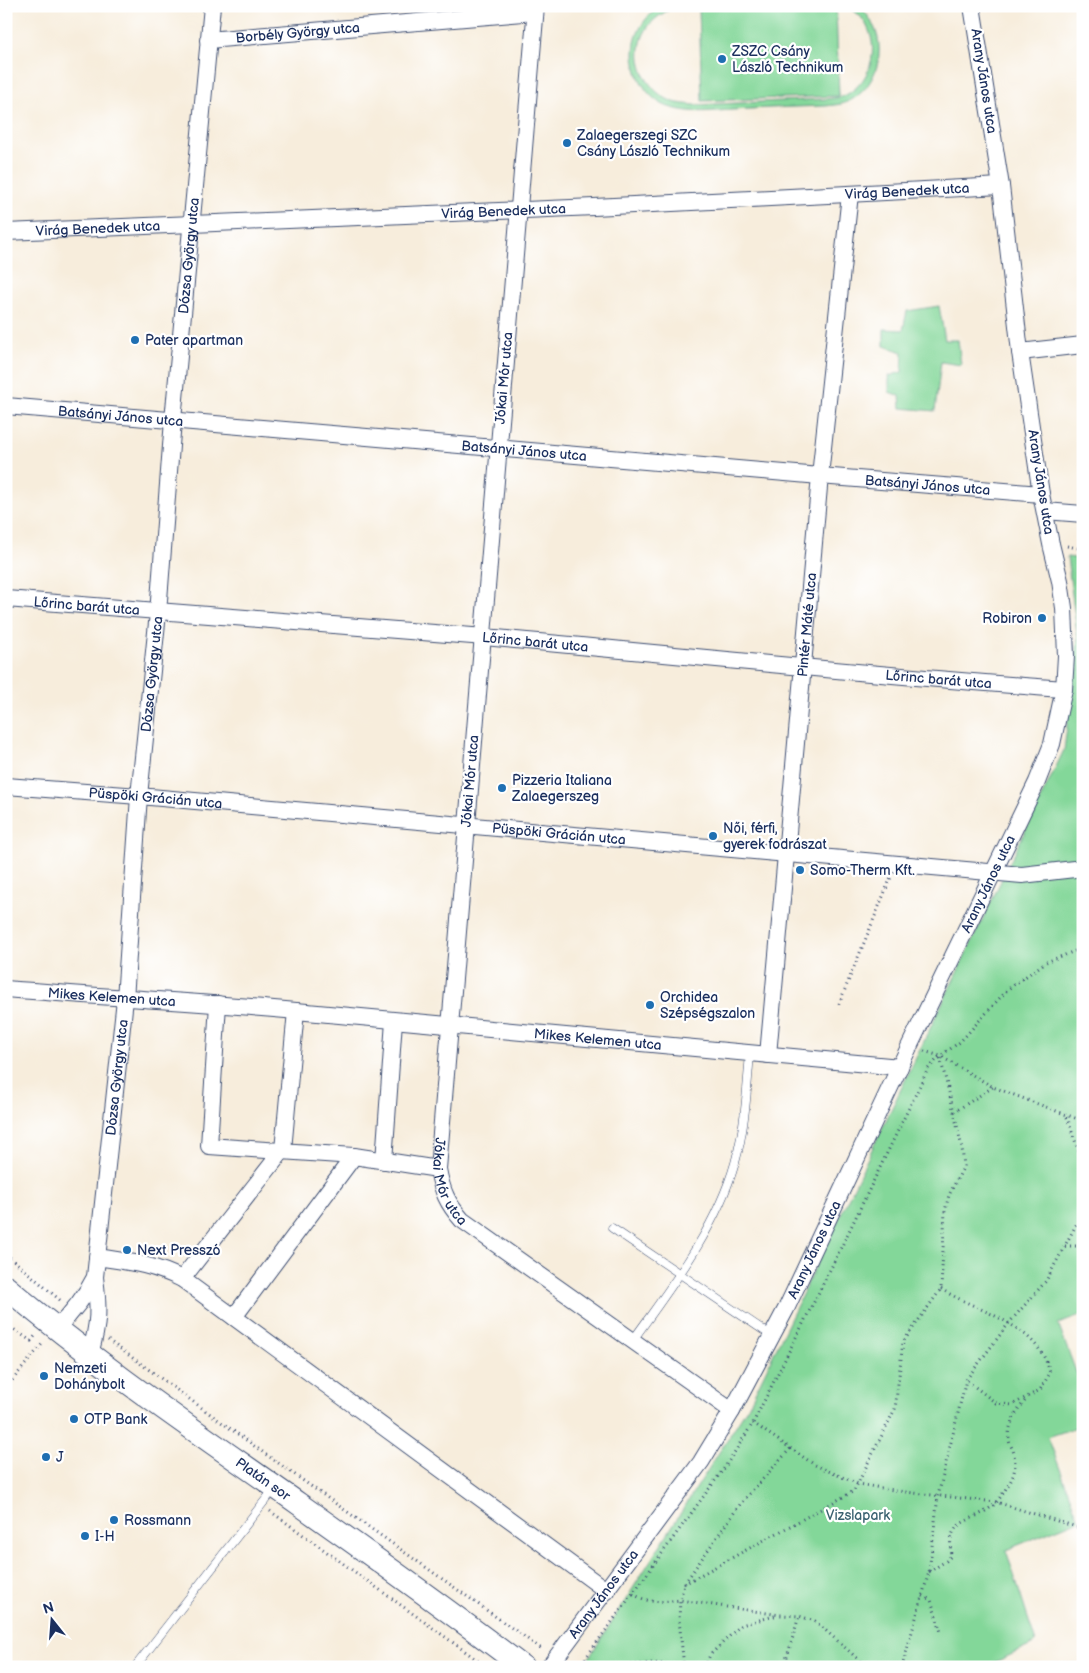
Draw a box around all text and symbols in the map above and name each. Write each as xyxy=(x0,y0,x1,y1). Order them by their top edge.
street label: Borbély György utca xyxy=(235,19,361,46)
street label: Arany János utca xyxy=(967,27,1001,135)
place label: ZSZC Csány László Technikum xyxy=(731,43,843,76)
marker: ZSZC Csány László Technikum xyxy=(716,53,728,65)
place label: Zalaegerszegi SZC Csány László Technikum xyxy=(576,127,730,160)
marker: Zalaegerszegi SZC Csány László Technikum xyxy=(561,137,573,149)
street label: Virág Benedek utca xyxy=(844,179,970,203)
street label: Dózsa György utca xyxy=(175,197,202,315)
street label: Virág Benedek utca xyxy=(441,200,566,222)
street label: Virág Benedek utca xyxy=(35,217,161,239)
street label: Jókai Mór utca xyxy=(491,331,517,425)
place label: Pater apartman xyxy=(145,332,243,349)
marker: Pater apartman xyxy=(129,334,141,346)
street label: Batsányi János utca xyxy=(57,402,184,430)
street label: Arany János utca xyxy=(1024,428,1058,536)
street label: Batsányi János utca xyxy=(461,437,588,464)
street label: Batsányi János utca xyxy=(864,471,991,498)
street label: Pintér Máté utca xyxy=(794,572,820,677)
street label: Lőrinc barát utca xyxy=(33,593,141,618)
place label: Robiron xyxy=(982,610,1032,627)
marker: Robiron xyxy=(1036,612,1048,624)
street label: Dózsa György utca xyxy=(137,615,166,733)
street label: Lőrinc barát utca xyxy=(481,628,589,655)
street label: Lőrinc barát utca xyxy=(885,666,992,692)
street label: Jókai Mór utca xyxy=(457,734,483,828)
place label: Pizzeria Italiana Zalaegerszeg xyxy=(511,772,612,805)
marker: Pizzeria Italiana Zalaegerszeg xyxy=(496,782,508,794)
street label: Püspöki Grácián utca xyxy=(88,784,223,812)
street label: Püspöki Grácián utca xyxy=(491,819,627,848)
place label: Női, férfi, gyerek fodrászat xyxy=(723,820,827,853)
marker: Női, férfi, gyerek fodrászat xyxy=(707,830,719,842)
street label: Arany János utca xyxy=(957,832,1019,935)
place label: Somo-Therm Kft. xyxy=(810,862,915,879)
marker: Somo-Therm Kft. xyxy=(794,864,806,876)
street label: Mikes Kelemen utca xyxy=(47,984,176,1010)
place label: Orchidea Szépségszalon xyxy=(660,989,755,1022)
marker: Orchidea Szépségszalon xyxy=(644,999,656,1011)
street label: Dózsa György utca xyxy=(102,1018,131,1136)
street label: Mikes Kelemen utca xyxy=(533,1025,663,1053)
street label: Jókai Mór utca xyxy=(429,1137,471,1229)
street label: Arany János utca xyxy=(784,1198,844,1301)
place label: Next Presszó xyxy=(137,1242,221,1259)
marker: Next Presszó xyxy=(121,1244,133,1256)
place label: Nemzeti Dohánybolt xyxy=(54,1360,126,1393)
marker: Nemzeti Dohánybolt xyxy=(38,1370,50,1382)
place label: OTP Bank xyxy=(84,1411,147,1428)
marker: OTP Bank xyxy=(68,1413,80,1425)
place label: J xyxy=(56,1449,64,1466)
marker: J xyxy=(40,1451,52,1463)
street label: Platán sor xyxy=(232,1454,295,1505)
park label: Vizslapark xyxy=(826,1507,890,1524)
place label: Rossmann xyxy=(124,1512,191,1529)
marker: Rossmann xyxy=(108,1514,120,1526)
place label: I-H xyxy=(95,1528,115,1545)
marker: I-H xyxy=(79,1530,91,1542)
street label: Arany János utca xyxy=(565,1546,642,1642)
north arrow xyxy=(28,1596,78,1646)
text: N xyxy=(41,1598,56,1618)

